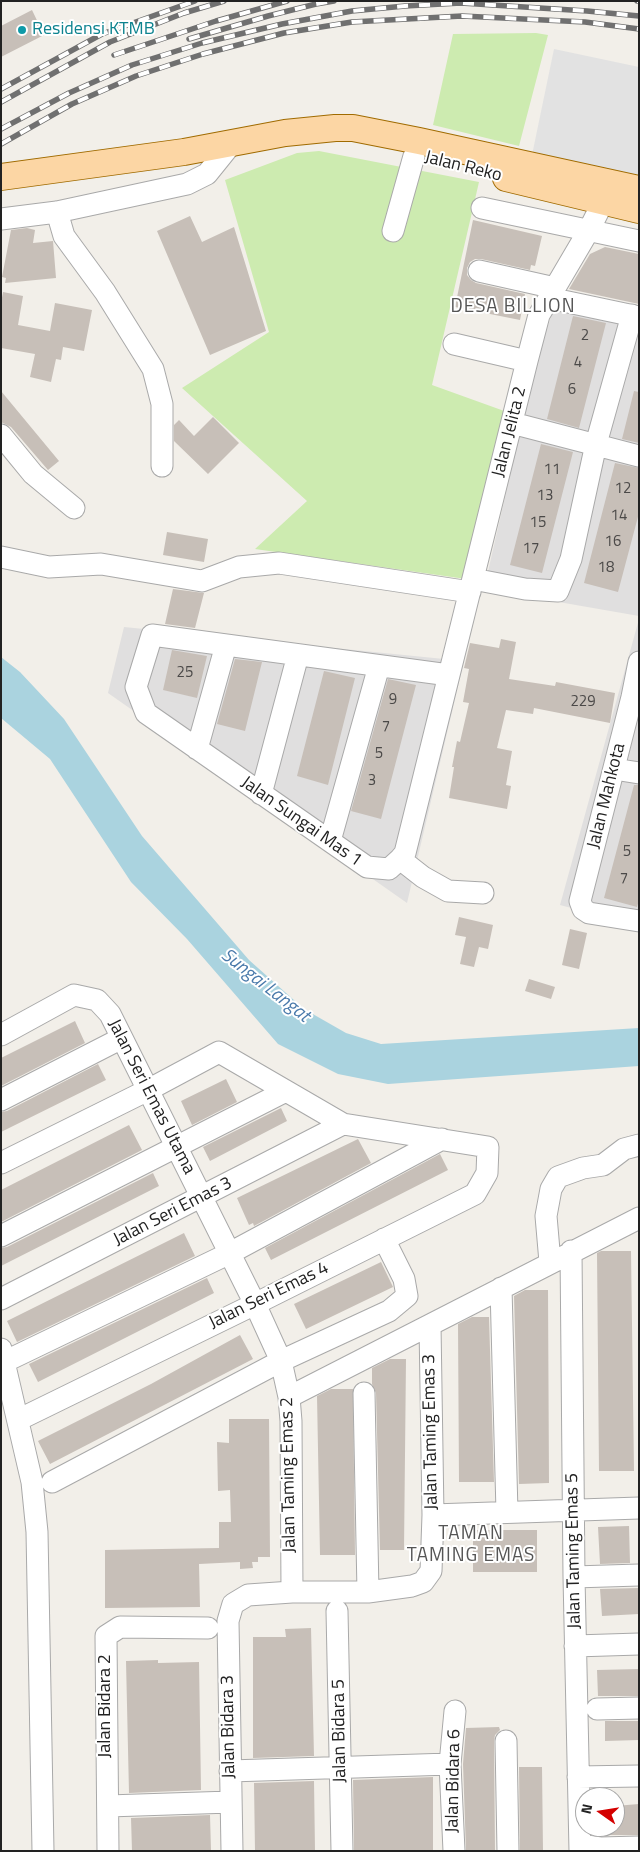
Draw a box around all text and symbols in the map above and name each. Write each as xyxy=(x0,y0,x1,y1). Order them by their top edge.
place label: Residensi KTMB xyxy=(32,19,155,41)
marker: Residensi KTMB xyxy=(16,24,28,36)
street label: Jalan Reko xyxy=(422,147,504,187)
district label: DESA BILLION xyxy=(449,296,577,318)
house number: 2 xyxy=(581,327,589,345)
house number: 4 xyxy=(574,354,582,372)
house number: 6 xyxy=(568,381,576,399)
street label: Jalan Jelita 2 xyxy=(488,384,532,480)
house number: 11 xyxy=(544,461,560,479)
house number: 12 xyxy=(615,480,631,498)
house number: 13 xyxy=(537,487,553,505)
house number: 14 xyxy=(611,507,627,525)
house number: 15 xyxy=(530,514,546,532)
house number: 16 xyxy=(605,533,621,551)
house number: 17 xyxy=(523,540,539,558)
house number: 18 xyxy=(598,559,614,577)
house number: 25 xyxy=(177,664,193,682)
house number: 9 xyxy=(389,691,397,709)
house number: 229 xyxy=(570,693,596,711)
house number: 7 xyxy=(382,718,390,736)
street label: Jalan Mahkota xyxy=(583,741,631,851)
house number: 5 xyxy=(375,745,383,763)
street label: Jalan Sungai Mas 1 xyxy=(236,772,366,872)
house number: 3 xyxy=(368,772,376,790)
house number: 5 xyxy=(623,843,631,861)
house number: 7 xyxy=(620,870,628,888)
water label: Sungai Langat xyxy=(216,944,314,1028)
street label: Jalan Seri Emas Utama xyxy=(102,1016,200,1178)
street label: Jalan Seri Emas 3 xyxy=(110,1173,236,1251)
street label: Jalan Seri Emas 4 xyxy=(206,1258,332,1334)
street label: Jalan Taming Emas 3 xyxy=(419,1354,443,1510)
street label: Jalan Taming Emas 2 xyxy=(277,1397,301,1553)
street label: Jalan Taming Emas 5 xyxy=(562,1473,586,1629)
district label: TAMAN TAMING EMAS xyxy=(405,1523,537,1567)
street label: Jalan Bidara 2 xyxy=(95,1654,117,1758)
street label: Jalan Bidara 3 xyxy=(217,1675,241,1779)
street label: Jalan Bidara 5 xyxy=(328,1679,352,1783)
street label: Jalan Bidara 6 xyxy=(442,1729,466,1833)
north arrow xyxy=(575,1787,625,1837)
text: N xyxy=(575,1802,597,1816)

